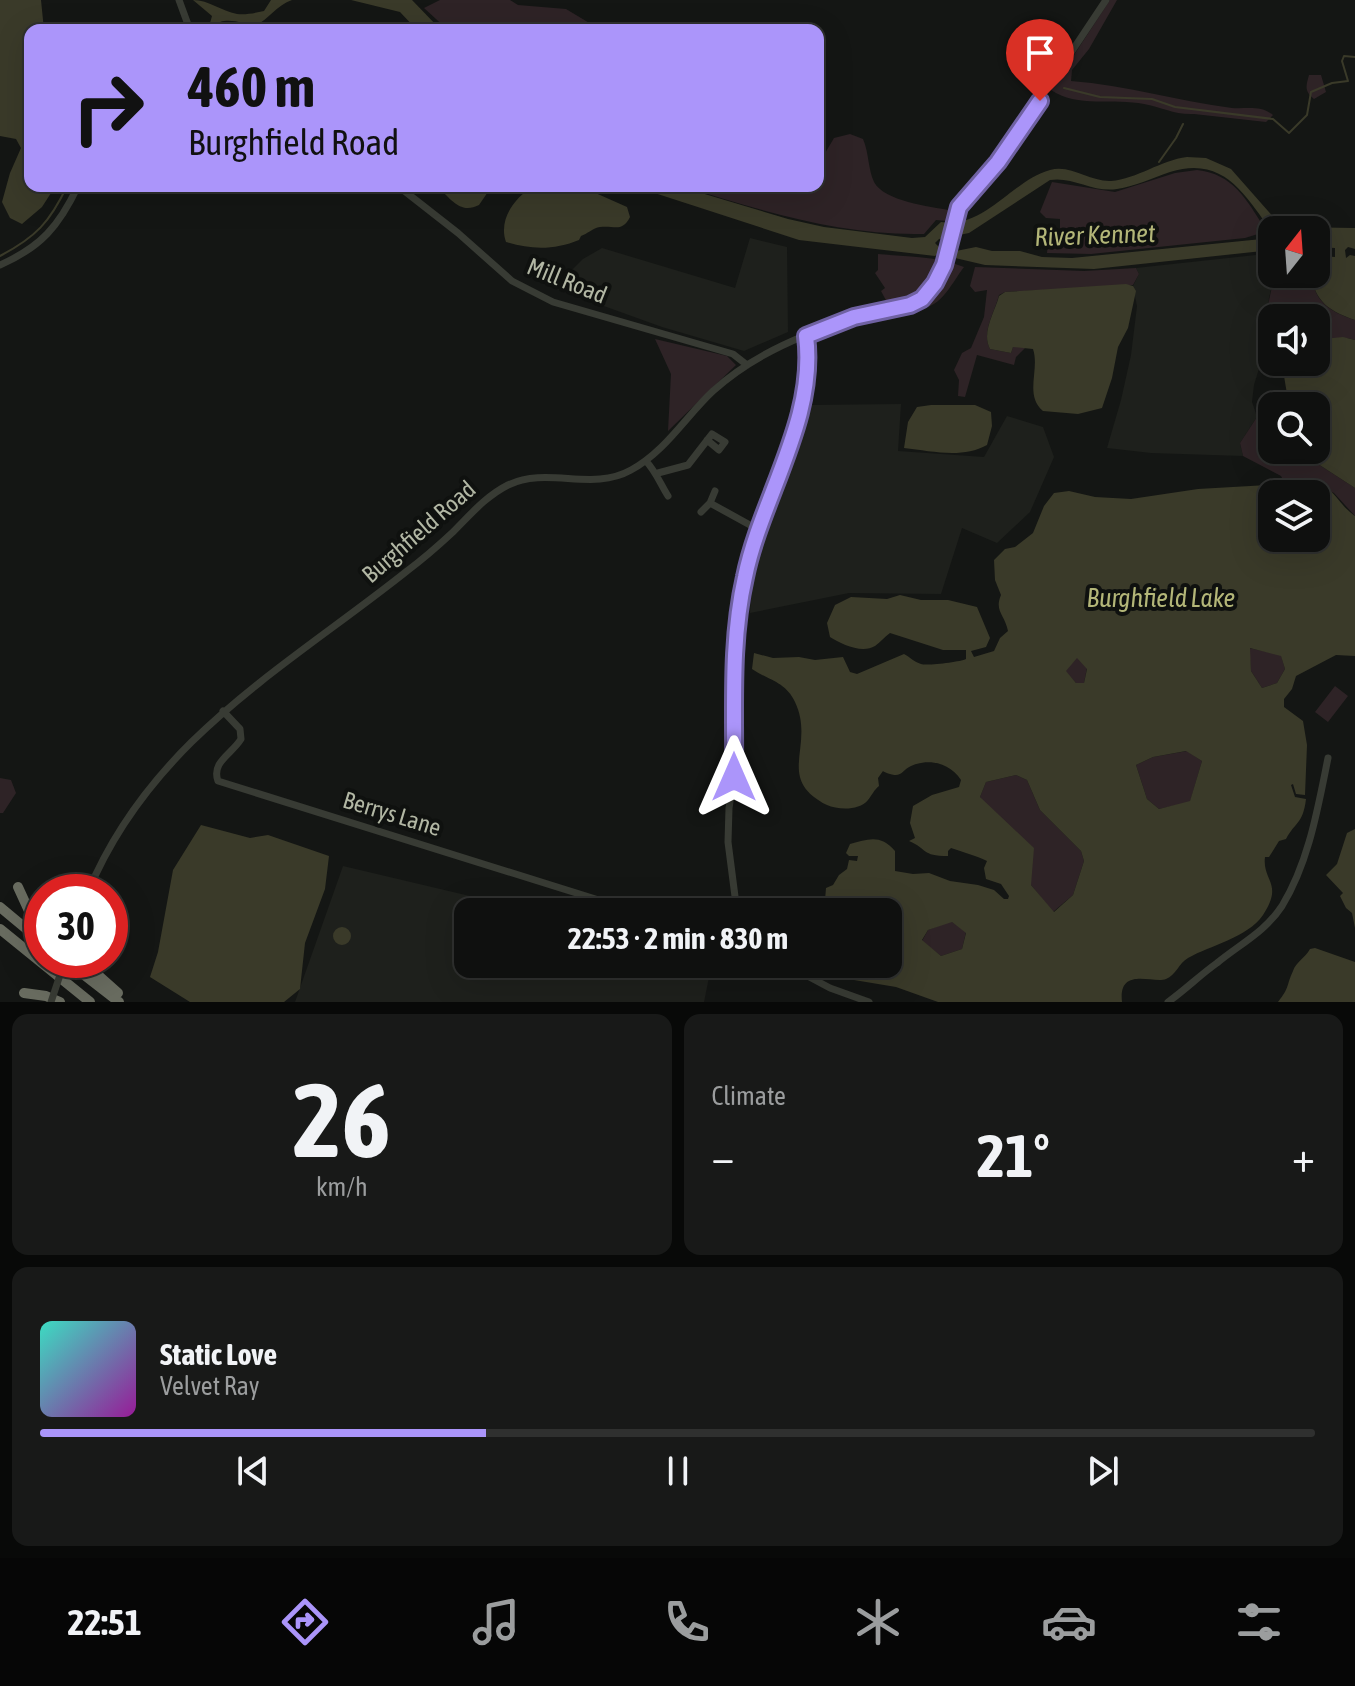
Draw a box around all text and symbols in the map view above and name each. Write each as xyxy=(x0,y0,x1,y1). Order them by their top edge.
pin xyxy=(1006,19,1074,101)
icon: arrive xyxy=(1018,31,1062,75)
text: 460 m xyxy=(188,55,315,119)
icon: right xyxy=(56,56,160,160)
text: Burghfield Road xyxy=(188,121,399,163)
north arrow xyxy=(1258,216,1330,288)
map controls xyxy=(1258,216,1330,552)
water label: River Kennet xyxy=(1034,218,1156,252)
street label: Mill Road xyxy=(523,252,611,309)
button: sound xyxy=(1258,304,1330,376)
button: search xyxy=(1258,392,1330,464)
street label: Burghfield Road xyxy=(357,475,481,588)
button: layers xyxy=(1258,480,1330,552)
water label: Burghfield Lake xyxy=(1087,583,1235,613)
position arrow xyxy=(692,735,776,819)
street label: Berrys Lane xyxy=(340,786,444,841)
speed limit sign: 30 xyxy=(24,874,128,978)
text: 22:53 · 2 min · 830 m xyxy=(568,921,788,955)
text: 26 xyxy=(293,1060,391,1179)
text: Climate xyxy=(712,1081,786,1111)
text: 21° xyxy=(977,1121,1050,1190)
text: − xyxy=(712,1131,734,1181)
text: + xyxy=(1292,1131,1315,1181)
text: km/h xyxy=(316,1172,368,1202)
text: Static Love xyxy=(160,1337,277,1371)
text: Velvet Ray xyxy=(160,1371,260,1401)
icon: previous xyxy=(231,1449,275,1493)
icon: pause xyxy=(656,1449,700,1493)
icon: next xyxy=(1081,1449,1125,1493)
icon: directions xyxy=(277,1594,333,1650)
icon: music xyxy=(468,1594,524,1650)
icon: phone xyxy=(659,1594,715,1650)
icon: climate xyxy=(850,1594,906,1650)
icon: car xyxy=(1041,1594,1097,1650)
icon: filters xyxy=(1231,1594,1287,1650)
text: 22:51 xyxy=(67,1601,142,1643)

